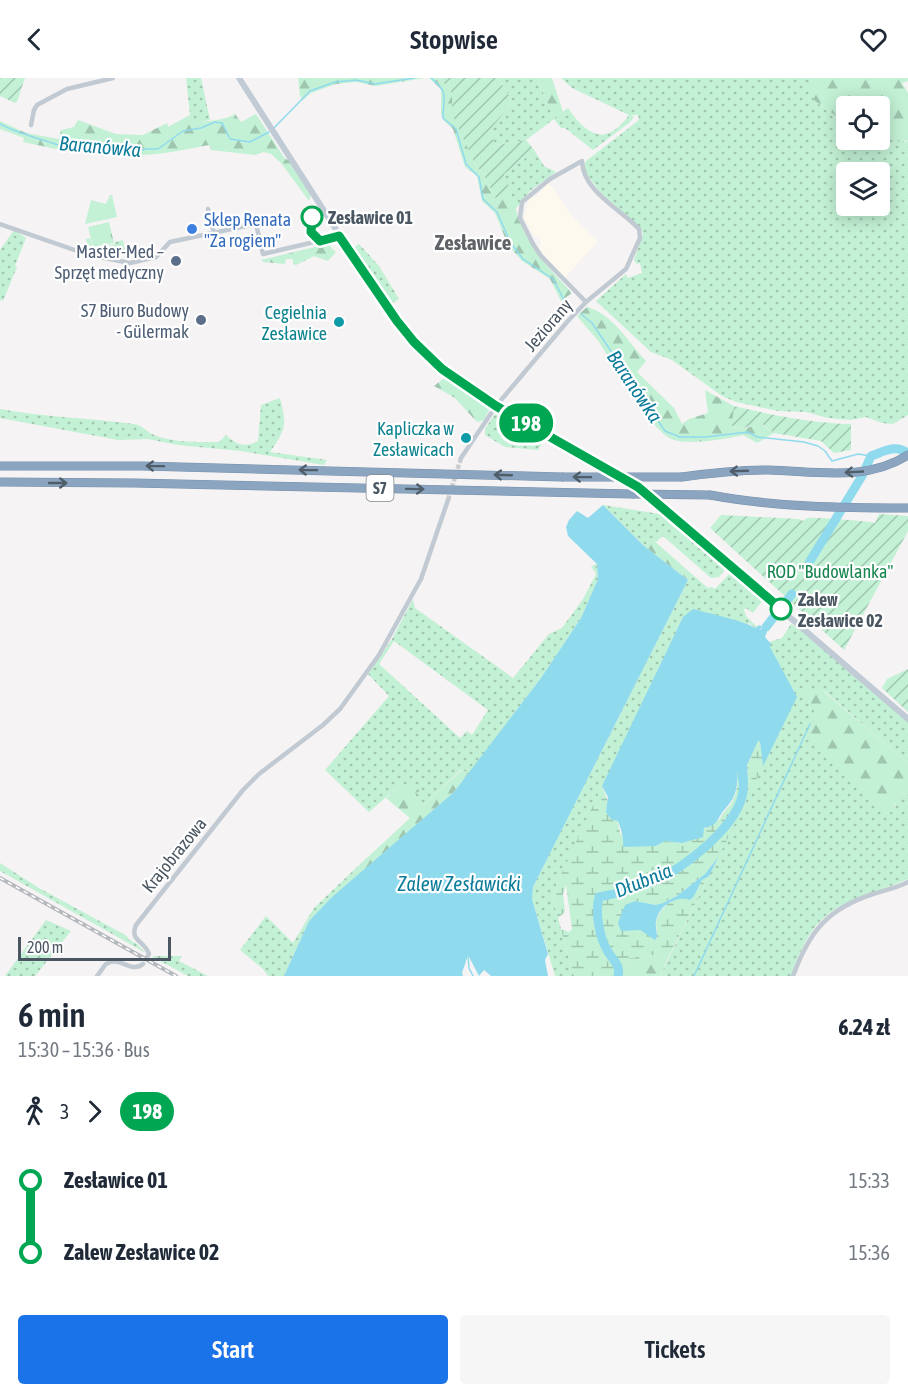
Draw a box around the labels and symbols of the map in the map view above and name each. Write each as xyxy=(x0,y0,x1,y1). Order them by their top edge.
water label: Baranówka xyxy=(58,131,142,161)
marker: Zesławice 01 xyxy=(301,206,323,228)
place label: Zesławice 01 xyxy=(328,207,413,228)
place label: Sklep Renata "Za rogiem" xyxy=(204,209,291,251)
marker: Sklep Renata "Za rogiem" xyxy=(185,222,199,236)
district label: Zesławice xyxy=(435,230,511,254)
place label: Master-Med – Sprzęt medyczny xyxy=(54,241,164,283)
marker: Master-Med – Sprzęt medyczny xyxy=(169,254,183,268)
street label: Jeziorany xyxy=(520,295,576,355)
place label: S7 Biuro Budowy - Gülermak xyxy=(81,300,189,342)
place label: Cegielnia Zesławice xyxy=(262,302,327,344)
marker: S7 Biuro Budowy - Gülermak xyxy=(194,313,208,327)
marker: Cegielnia Zesławice xyxy=(332,315,346,329)
water label: Baranówka xyxy=(603,346,667,426)
line badge: 198 xyxy=(492,404,560,442)
place label: Kapliczka w Zesławicach xyxy=(373,418,454,460)
marker: Kapliczka w Zesławicach xyxy=(459,431,473,445)
one-way arrow xyxy=(146,460,166,472)
one-way arrow xyxy=(299,464,319,476)
one-way arrow xyxy=(729,466,749,477)
one-way arrow xyxy=(844,467,864,478)
one-way arrow xyxy=(494,469,514,481)
one-way arrow xyxy=(572,471,592,483)
road number: S7 xyxy=(366,475,394,501)
one-way arrow xyxy=(48,477,68,489)
one-way arrow xyxy=(404,483,424,495)
park label: ROD "Budowlanka" xyxy=(767,561,893,582)
place label: Zalew Zesławice 02 xyxy=(798,589,883,631)
marker: Zalew Zesławice 02 xyxy=(770,598,792,620)
street label: Krajobrazowa xyxy=(137,813,211,897)
water label: Dłubnia xyxy=(611,858,675,902)
water label: Zalew Zesławicki xyxy=(397,872,521,895)
scale bar xyxy=(18,934,171,962)

